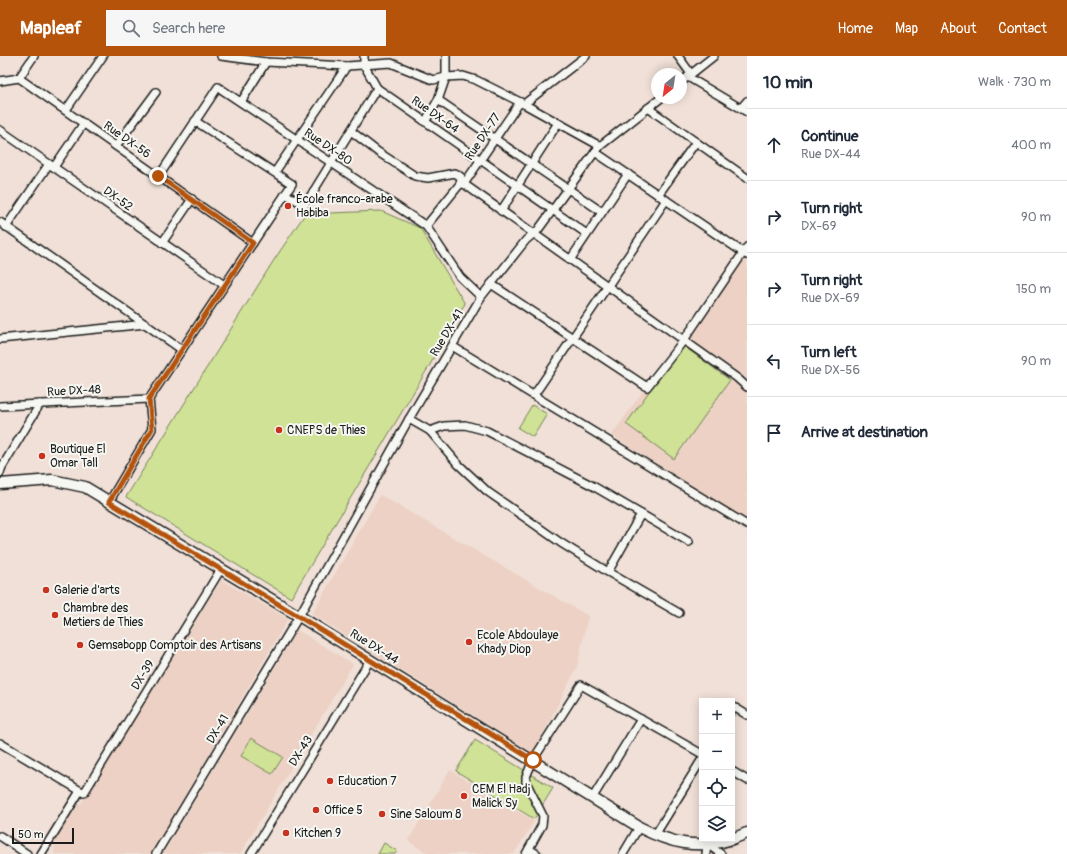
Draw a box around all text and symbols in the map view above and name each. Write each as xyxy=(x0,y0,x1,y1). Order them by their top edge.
search box xyxy=(106,10,386,46)
text: Mapleaf xyxy=(20,16,82,40)
icon: search xyxy=(120,17,142,39)
text: Search here xyxy=(152,19,225,38)
text: Home xyxy=(838,20,873,37)
text: Map xyxy=(895,20,918,37)
text: About xyxy=(940,20,976,37)
text: Contact xyxy=(998,20,1047,37)
north arrow xyxy=(651,68,687,104)
text: 10 min xyxy=(763,72,813,93)
text: Walk · 730 m xyxy=(978,74,1051,90)
street label: Rue DX-64 xyxy=(408,93,462,137)
street label: Rue DX-77 xyxy=(462,110,505,163)
street label: Rue DX-56 xyxy=(100,118,154,162)
street label: Rue DX-80 xyxy=(301,125,355,169)
text: Continue xyxy=(801,127,859,146)
icon: ahead xyxy=(763,134,785,156)
text: 400 m xyxy=(1011,137,1051,153)
text: Rue DX-44 xyxy=(801,146,860,162)
route end xyxy=(149,167,167,185)
street label: DX-52 xyxy=(100,183,136,215)
place label: École franco-arabe Habiba xyxy=(296,191,393,221)
text: Turn right xyxy=(801,199,862,218)
marker: École franco-arabe Habiba xyxy=(283,201,293,211)
icon: right xyxy=(763,206,785,228)
text: 90 m xyxy=(1021,209,1051,225)
text: DX-69 xyxy=(801,218,836,234)
text: Turn right xyxy=(801,271,862,290)
icon: right xyxy=(763,278,785,300)
text: 150 m xyxy=(1016,281,1051,297)
text: Rue DX-69 xyxy=(801,290,860,306)
street label: Rue DX-41 xyxy=(427,307,467,359)
text: Turn left xyxy=(801,343,857,362)
icon: left xyxy=(763,350,785,372)
text: 90 m xyxy=(1021,353,1051,369)
text: Rue DX-56 xyxy=(801,362,860,378)
street label: Rue DX-48 xyxy=(47,382,101,400)
icon: arrive xyxy=(763,422,785,444)
place label: CNEPS de Thies xyxy=(287,423,366,438)
text: Arrive at destination xyxy=(801,423,928,442)
marker: CNEPS de Thies xyxy=(274,425,284,435)
place label: Boutique El Omar Tall xyxy=(50,442,106,471)
marker: Boutique El Omar Tall xyxy=(37,451,47,461)
place label: Galerie d'arts xyxy=(54,583,120,598)
marker: Galerie d'arts xyxy=(41,585,51,595)
place label: Chambre des Metiers de Thies xyxy=(63,601,144,630)
marker: Chambre des Metiers de Thies xyxy=(50,610,60,620)
street label: Rue DX-44 xyxy=(347,626,401,668)
place label: Ecole Abdoulaye Khady Diop xyxy=(477,628,558,657)
marker: Ecole Abdoulaye Khady Diop xyxy=(464,637,474,647)
place label: Gemsabopp Comptoir des Artisans xyxy=(88,638,262,653)
marker: Gemsabopp Comptoir des Artisans xyxy=(75,640,85,650)
street label: DX-39 xyxy=(128,657,158,693)
map controls xyxy=(699,698,735,842)
button: + xyxy=(699,698,735,734)
street label: DX-41 xyxy=(204,712,232,746)
street label: DX-43 xyxy=(286,733,316,769)
button: − xyxy=(699,734,735,770)
route start xyxy=(524,751,542,769)
button: locate xyxy=(699,770,735,806)
place label: Education 7 xyxy=(338,774,397,789)
marker: Education 7 xyxy=(325,776,335,786)
place label: CEM El Hadj Malick Sy xyxy=(472,782,531,811)
marker: CEM El Hadj Malick Sy xyxy=(459,791,469,801)
place label: Office 5 xyxy=(324,803,363,818)
marker: Office 5 xyxy=(311,805,321,815)
button: layers xyxy=(699,806,735,842)
place label: Sine Saloum 8 xyxy=(390,807,461,822)
marker: Sine Saloum 8 xyxy=(377,809,387,819)
scale bar xyxy=(12,826,74,845)
place label: Kitchen 9 xyxy=(294,826,341,841)
text: 50 m xyxy=(18,828,44,841)
marker: Kitchen 9 xyxy=(281,828,291,838)

